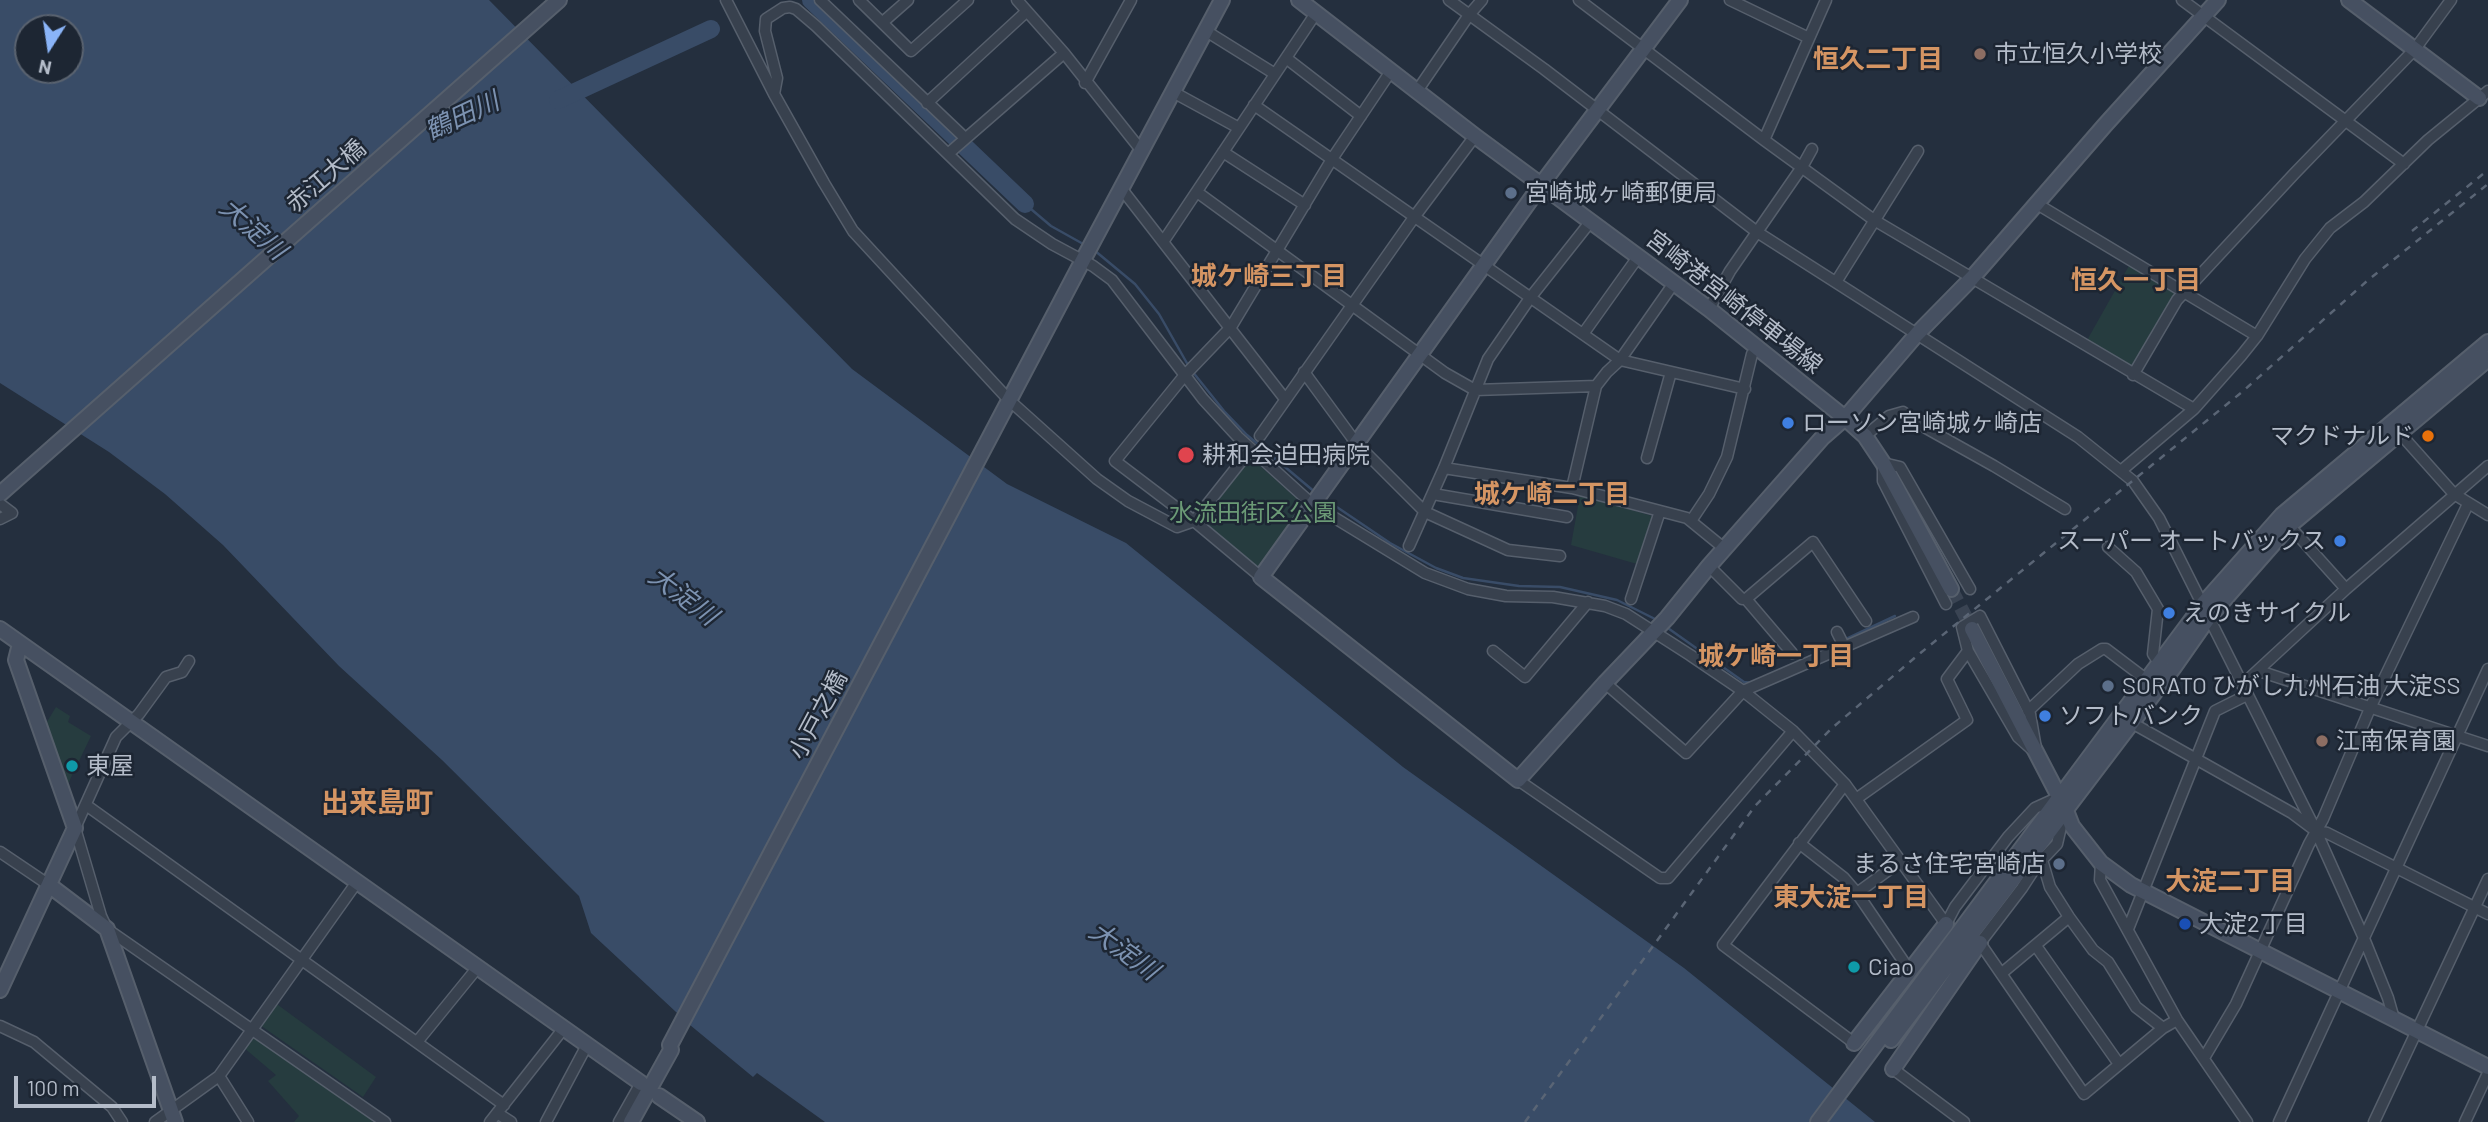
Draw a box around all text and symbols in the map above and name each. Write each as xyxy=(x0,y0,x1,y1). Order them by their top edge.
north arrow xyxy=(14,14,84,84)
place label: 市立恒久小学校 xyxy=(1994,40,2162,68)
district label: 恒久二丁目 xyxy=(1813,43,1943,75)
marker: 市立恒久小学校 xyxy=(1972,46,1988,62)
text: N xyxy=(36,56,54,81)
water label: 鶴田川 xyxy=(420,85,504,147)
street label: 赤江大橋 xyxy=(280,134,372,218)
place label: 宮崎城ヶ崎郵便局 xyxy=(1525,179,1717,207)
marker: 宮崎城ヶ崎郵便局 xyxy=(1503,185,1519,201)
water label: 大淀川 xyxy=(213,192,293,266)
street label: 宮崎港宮崎停車場線 xyxy=(1640,224,1828,380)
district label: 城ケ崎三丁目 xyxy=(1191,260,1347,292)
district label: 恒久一丁目 xyxy=(2071,264,2201,296)
place label: ローソン宮崎城ヶ崎店 xyxy=(1802,409,2042,437)
marker: ローソン宮崎城ヶ崎店 xyxy=(1780,415,1796,431)
place label: マクドナルド xyxy=(2270,422,2414,450)
marker: マクドナルド xyxy=(2420,428,2436,444)
place label: 耕和会迫田病院 xyxy=(1202,441,1370,469)
marker: 耕和会迫田病院 xyxy=(1176,445,1196,465)
district label: 城ケ崎二丁目 xyxy=(1474,478,1630,510)
park label: 水流田街区公園 xyxy=(1169,499,1337,527)
place label: スーパー オートバックス xyxy=(2057,527,2326,555)
marker: スーパー オートバックス xyxy=(2332,533,2348,549)
water label: 大淀川 xyxy=(642,560,724,632)
place label: えのきサイクル xyxy=(2183,599,2351,627)
marker: えのきサイクル xyxy=(2161,605,2177,621)
district label: 城ケ崎一丁目 xyxy=(1698,640,1854,672)
street label: 小戸之橋 xyxy=(783,666,853,764)
place label: SORATO ひがし九州石油 大淀SS xyxy=(2122,672,2461,700)
marker: SORATO ひがし九州石油 大淀SS xyxy=(2100,678,2116,694)
place label: ソフトバンク xyxy=(2059,702,2203,730)
marker: ソフトバンク xyxy=(2037,708,2053,724)
place label: 江南保育園 xyxy=(2336,727,2456,755)
marker: 江南保育園 xyxy=(2314,733,2330,749)
place label: 東屋 xyxy=(86,752,134,780)
marker: 東屋 xyxy=(64,758,80,774)
district label: 出来島町 xyxy=(321,786,433,820)
place label: まるさ住宅宮崎店 xyxy=(1853,850,2045,878)
marker: まるさ住宅宮崎店 xyxy=(2051,856,2067,872)
district label: 大淀二丁目 xyxy=(2165,865,2295,897)
district label: 東大淀一丁目 xyxy=(1773,881,1929,913)
place label: 大淀2丁目 xyxy=(2199,910,2308,938)
water label: 大淀川 xyxy=(1083,915,1165,987)
marker: 大淀2丁目 xyxy=(2177,916,2193,932)
place label: Ciao xyxy=(1868,953,1914,981)
marker: Ciao xyxy=(1846,959,1862,975)
scale bar xyxy=(18,1062,159,1106)
text: 100 m xyxy=(27,1075,80,1100)

